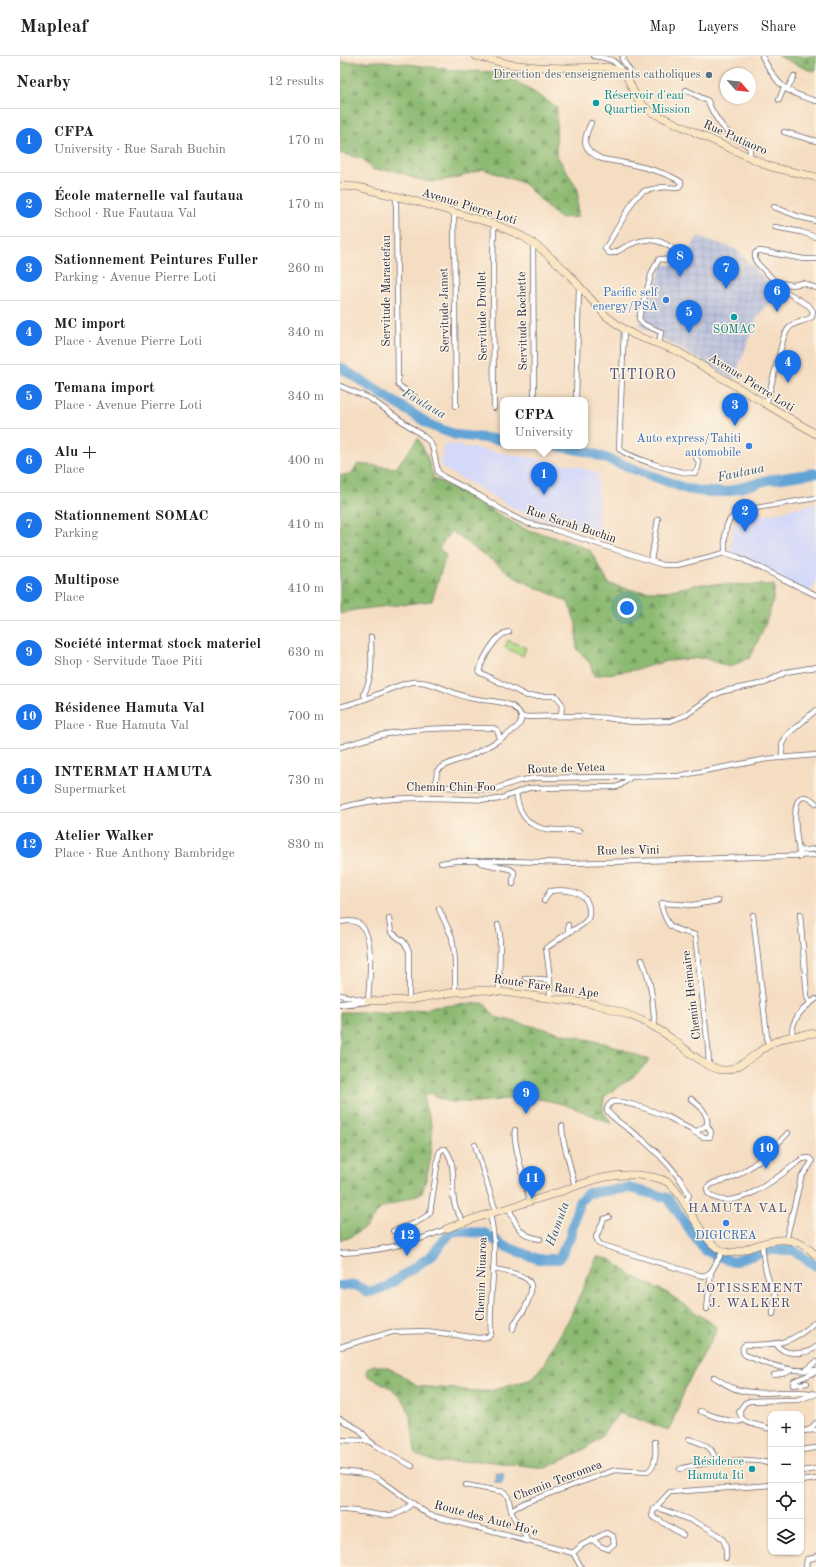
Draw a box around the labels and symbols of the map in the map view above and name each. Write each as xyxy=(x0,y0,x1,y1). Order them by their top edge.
north arrow xyxy=(720,68,756,104)
place label: Direction des enseignements catholiques xyxy=(493,69,701,81)
marker: Direction des enseignements catholiques xyxy=(704,70,714,80)
place label: Réservoir d'eau Quartier Mission xyxy=(604,90,691,116)
marker: Réservoir d'eau Quartier Mission xyxy=(591,98,601,108)
street label: Rue Putiaoro xyxy=(701,119,769,157)
street label: Avenue Pierre Loti xyxy=(420,187,518,227)
street label: Servitude Maraetefau xyxy=(381,235,393,347)
pin: 8 xyxy=(667,244,693,277)
pin: 7 xyxy=(713,256,739,289)
street label: Servitude Jamet xyxy=(438,267,452,353)
street label: Servitude Drollet xyxy=(476,271,490,361)
street label: Servitude Rochette xyxy=(516,271,530,371)
pin: 6 xyxy=(764,279,790,312)
place label: Pacific self energy/PSA xyxy=(593,287,659,313)
marker: Pacific self energy/PSA xyxy=(661,295,671,305)
pin: 5 xyxy=(676,300,702,333)
marker: SOMAC xyxy=(729,312,739,322)
place label: SOMAC xyxy=(713,324,755,336)
pin: 4 xyxy=(775,350,801,383)
street label: Avenue Pierre Loti xyxy=(706,352,796,414)
district label: TITIORO xyxy=(609,368,677,382)
water label: Fautaua xyxy=(399,386,448,422)
pin: 3 xyxy=(722,393,748,426)
place label: Auto express/Tahiti automobile xyxy=(637,433,741,459)
marker: Auto express/Tahiti automobile xyxy=(744,441,754,451)
pin: 1 xyxy=(531,462,557,495)
water label: Fautaua xyxy=(715,462,766,485)
pin: 2 xyxy=(732,499,758,532)
street label: Rue Sarah Buchin xyxy=(524,505,618,545)
your location xyxy=(617,598,637,618)
street label: Route de Vetea xyxy=(527,762,605,776)
street label: Chemin Chin Foo xyxy=(406,782,496,794)
street label: Rue les Vini xyxy=(596,844,660,858)
street label: Chemin Heimaire xyxy=(680,949,703,1040)
street label: Route Fare Rau Ape xyxy=(493,974,600,1000)
pin: 9 xyxy=(513,1081,539,1114)
pin: 10 xyxy=(753,1136,779,1169)
pin: 11 xyxy=(519,1166,545,1199)
water label: Hamuta xyxy=(544,1200,572,1249)
district label: HAMUTA VAL xyxy=(688,1202,788,1215)
marker: DIGICREA xyxy=(721,1218,731,1228)
pin: 12 xyxy=(394,1223,420,1256)
place label: DIGICREA xyxy=(695,1230,757,1242)
street label: Chemin Niuaroa xyxy=(475,1237,489,1321)
district label: LOTISSEMENT J. WALKER xyxy=(696,1282,804,1310)
place label: Résidence Hamuta Iti xyxy=(687,1456,744,1482)
street label: Chemin Teoromea xyxy=(512,1459,604,1503)
marker: Résidence Hamuta Iti xyxy=(747,1464,757,1474)
street label: Route des Aute Ho'e xyxy=(433,1499,540,1539)

